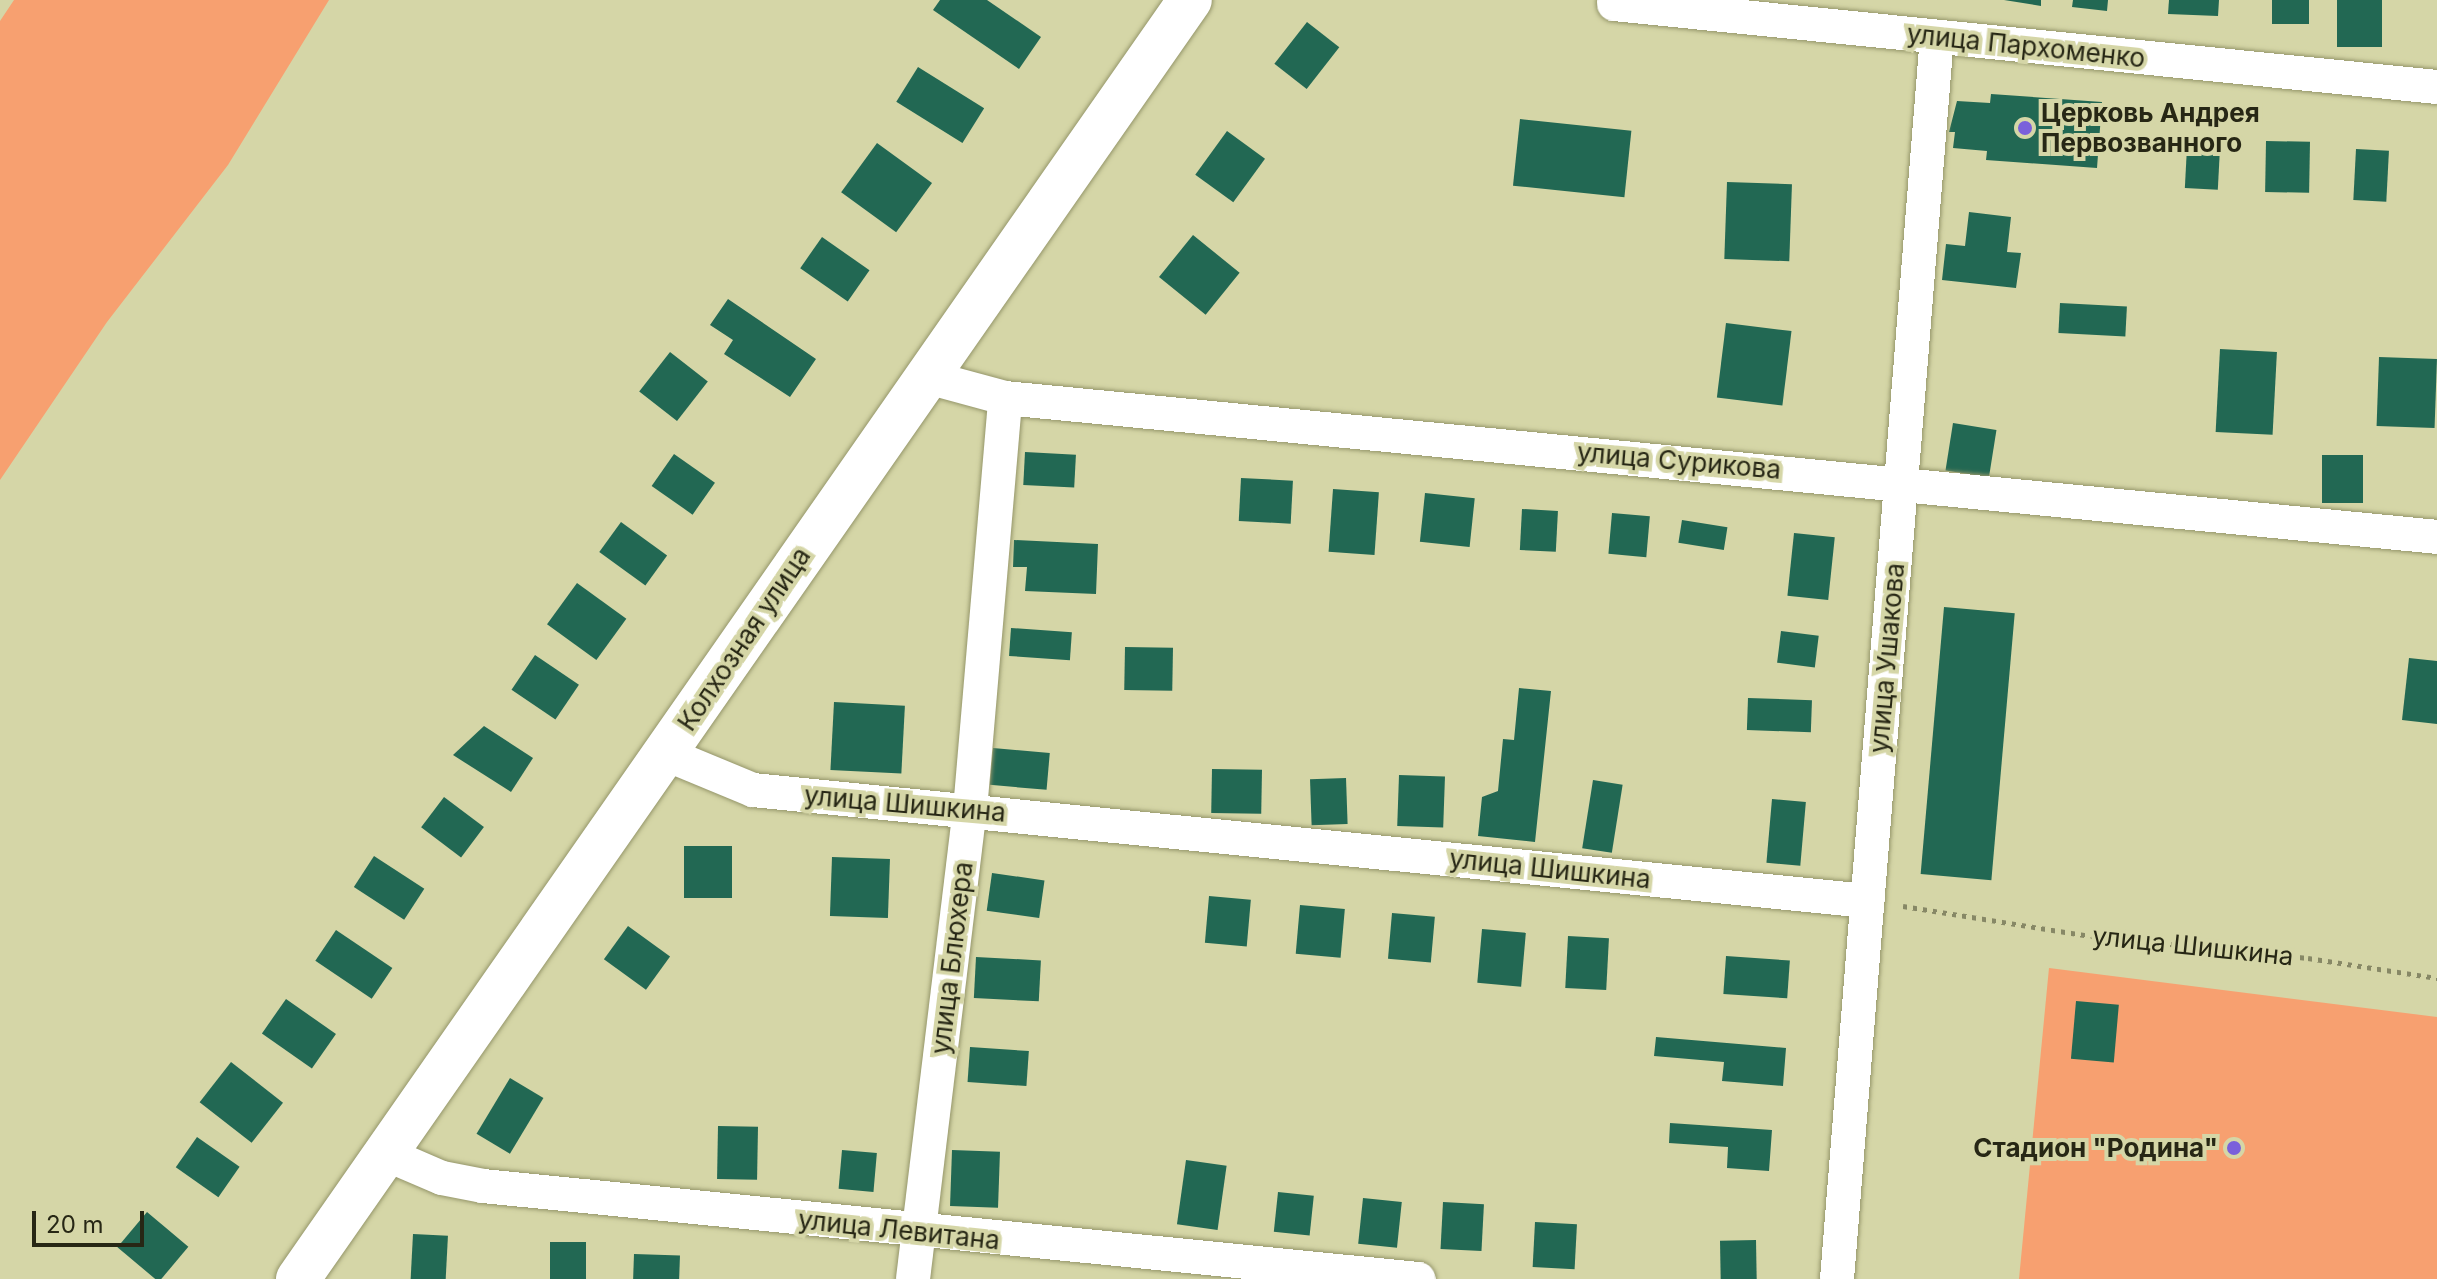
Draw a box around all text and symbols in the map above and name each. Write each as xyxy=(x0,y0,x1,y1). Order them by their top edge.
street label: улица Пархоменко xyxy=(1905,18,2147,74)
place label: Церковь Андрея Первозванного xyxy=(2041,97,2260,158)
marker: Церковь Андрея Первозванного xyxy=(2016,119,2034,137)
street label: улица Сурикова xyxy=(1576,437,1782,485)
street label: Колхозная улица xyxy=(671,541,817,737)
street label: улица Ушакова xyxy=(1863,562,1911,754)
street label: улица Шишкина xyxy=(803,780,1007,828)
street label: улица Шишкина xyxy=(1448,843,1652,895)
street label: улица Блюхера xyxy=(925,860,979,1056)
street label: улица Шишкина xyxy=(2091,920,2295,972)
place label: Стадион "Родина" xyxy=(1973,1132,2218,1164)
marker: Стадион "Родина" xyxy=(2225,1139,2243,1157)
scale bar xyxy=(36,1195,148,1245)
street label: улица Левитана xyxy=(797,1204,1001,1256)
text: 20 m xyxy=(46,1210,104,1239)

